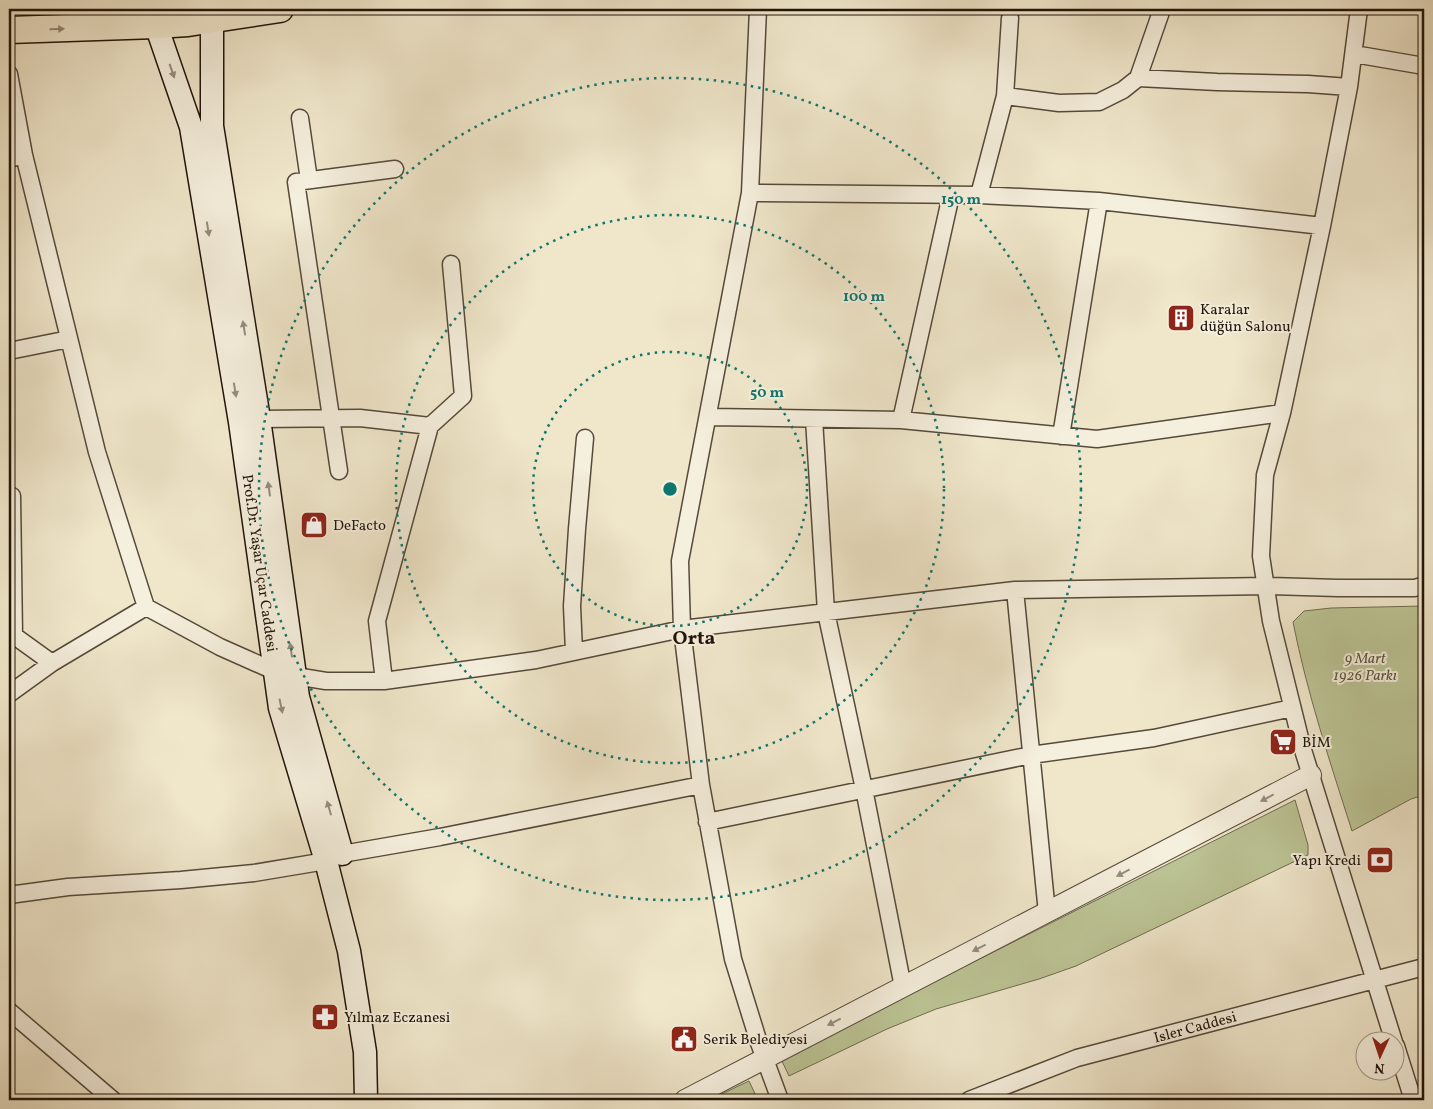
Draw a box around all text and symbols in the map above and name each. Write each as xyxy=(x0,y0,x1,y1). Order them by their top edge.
one-way arrow xyxy=(50,24,66,32)
one-way arrow xyxy=(169,64,176,79)
text: 150 m xyxy=(941,190,981,211)
one-way arrow xyxy=(205,222,213,238)
text: 100 m xyxy=(843,287,886,308)
place label: Karalar düğün Salonu xyxy=(1200,300,1291,338)
building icon: Karalar düğün Salonu xyxy=(1166,303,1196,333)
one-way arrow xyxy=(240,320,248,336)
one-way arrow xyxy=(231,382,239,398)
text: 50 m xyxy=(750,383,784,404)
street label: Prof.Dr. Yaşar Uçar Caddesi xyxy=(236,473,281,653)
one-way arrow xyxy=(265,480,273,496)
centre of rings xyxy=(661,480,679,498)
shop icon: DeFacto xyxy=(299,510,329,540)
place label: DeFacto xyxy=(333,516,386,537)
district label: Orta xyxy=(673,625,716,653)
one-way arrow xyxy=(287,641,295,657)
park label: 9 Mart 1926 Parkı xyxy=(1333,649,1397,687)
one-way arrow xyxy=(277,699,285,715)
supermarket icon: BİM xyxy=(1268,727,1298,757)
place label: BİM xyxy=(1302,733,1331,754)
one-way arrow xyxy=(1260,794,1275,802)
one-way arrow xyxy=(324,800,332,815)
bank icon: Yapı Kredi xyxy=(1365,845,1395,875)
place label: Yapı Kredi xyxy=(1292,851,1361,872)
one-way arrow xyxy=(1116,869,1131,877)
one-way arrow xyxy=(972,944,986,952)
pharmacy icon: Yılmaz Eczanesi xyxy=(310,1002,340,1032)
street label: Isler Caddesi xyxy=(1152,1007,1239,1050)
place label: Yılmaz Eczanesi xyxy=(344,1008,450,1029)
one-way arrow xyxy=(827,1018,842,1026)
public building icon: Serik Belediyesi xyxy=(669,1024,699,1054)
place label: Serik Belediyesi xyxy=(703,1030,807,1051)
north arrow xyxy=(1356,1032,1406,1082)
text: N xyxy=(1374,1058,1385,1077)

